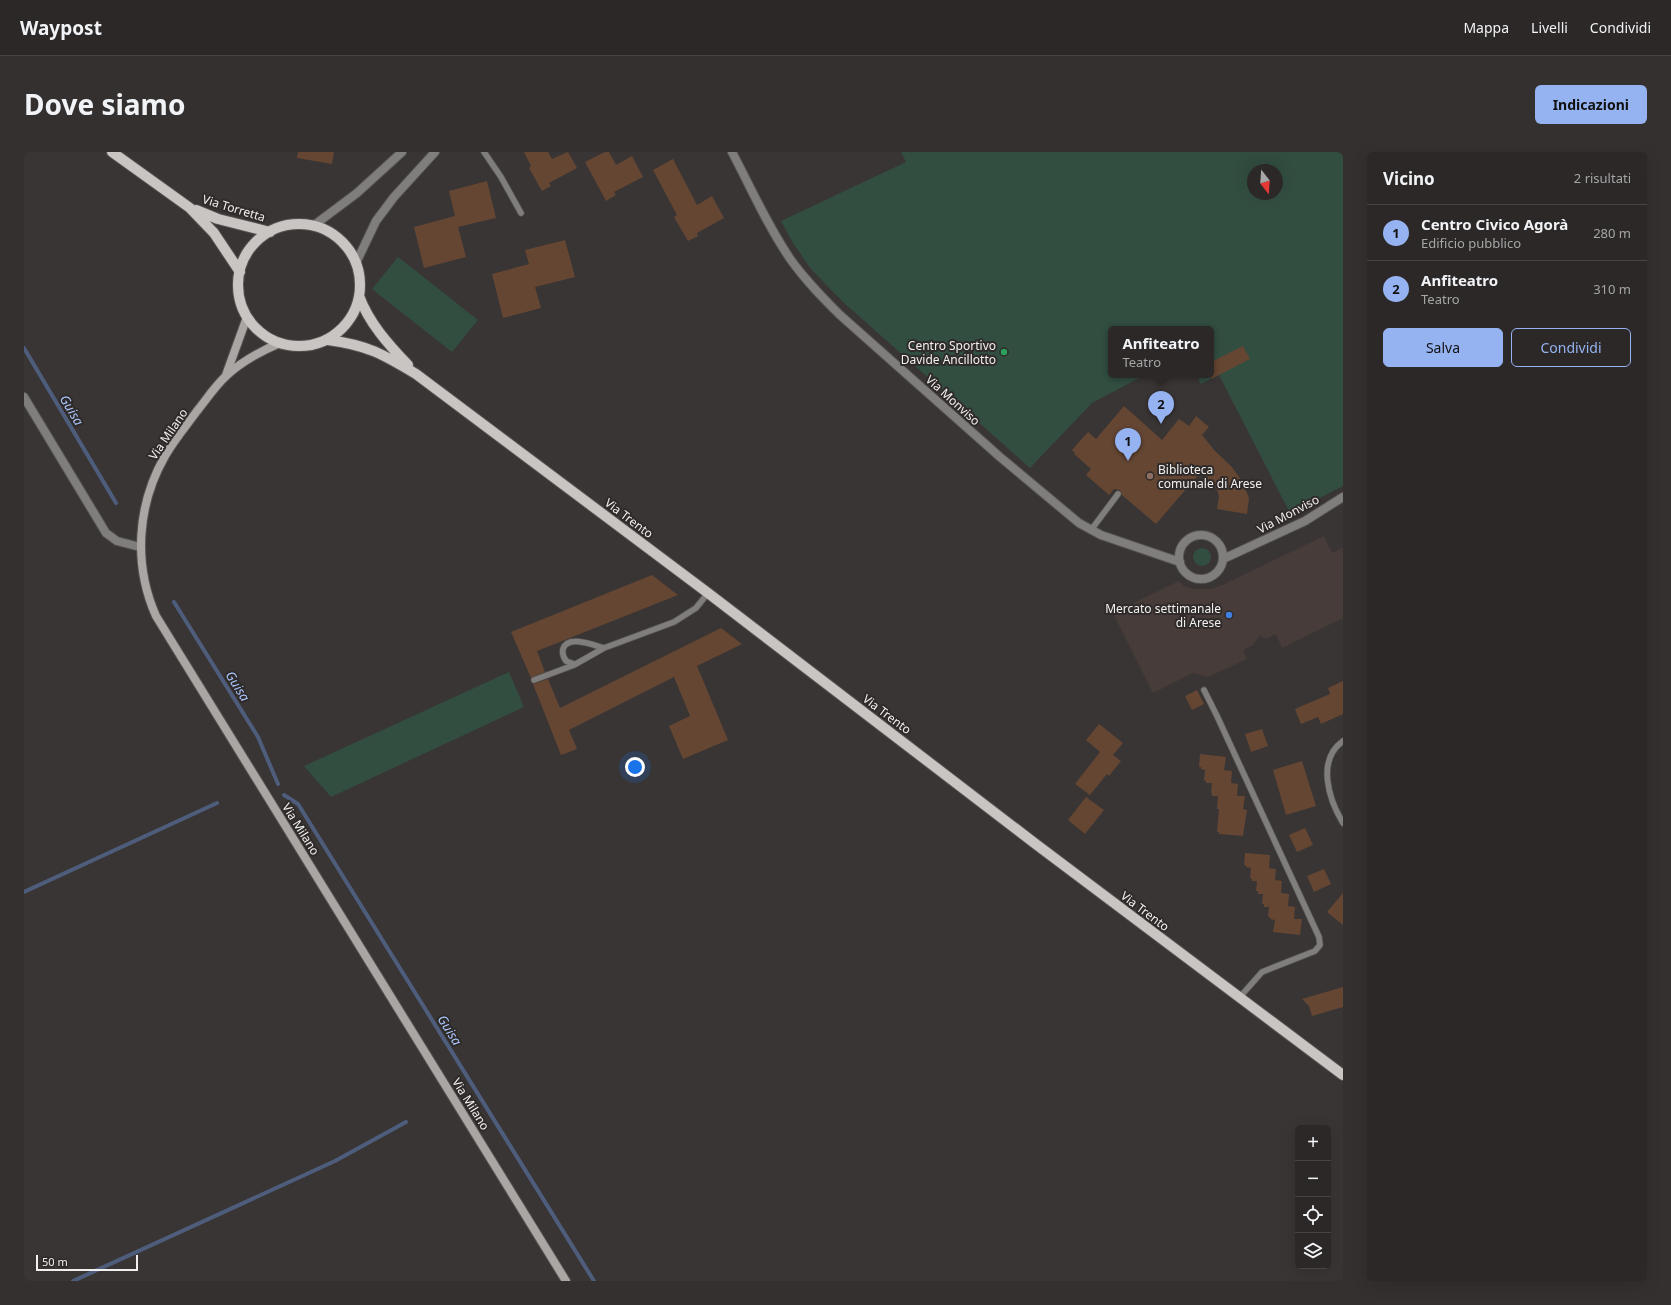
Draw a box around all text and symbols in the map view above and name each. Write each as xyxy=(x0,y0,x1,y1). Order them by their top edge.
text: Waypost xyxy=(20,15,102,41)
text: Mappa xyxy=(1463,18,1509,37)
text: Livelli xyxy=(1531,18,1568,37)
text: Condividi xyxy=(1590,18,1651,37)
text: Dove siamo xyxy=(24,85,185,123)
button: Indicazioni xyxy=(1535,85,1647,124)
north arrow xyxy=(1247,164,1283,200)
text: Vicino xyxy=(1383,167,1435,190)
text: 2 risultati xyxy=(1574,169,1631,187)
street label: Via Torretta xyxy=(200,190,268,226)
text: Centro Civico Agorà xyxy=(1421,214,1568,234)
text: 1 xyxy=(1392,224,1400,242)
text: 280 m xyxy=(1593,224,1631,242)
text: Edificio pubblico xyxy=(1421,234,1521,252)
text: Anfiteatro xyxy=(1421,270,1498,290)
text: 2 xyxy=(1392,280,1400,298)
text: 310 m xyxy=(1593,280,1631,298)
text: Teatro xyxy=(1421,290,1460,308)
popup xyxy=(1108,326,1214,378)
button: Salva xyxy=(1383,328,1503,367)
button: Condividi xyxy=(1511,328,1631,367)
text: Anfiteatro xyxy=(1122,333,1200,353)
place label: Centro Sportivo Davide Ancillotto xyxy=(901,337,996,368)
marker: Centro Sportivo Davide Ancillotto xyxy=(999,347,1009,357)
text: Teatro xyxy=(1122,353,1161,371)
street label: Via Monviso xyxy=(922,371,984,429)
water label: Guisa xyxy=(56,391,88,429)
pin: 2 xyxy=(1148,391,1174,424)
street label: Via Milano xyxy=(145,405,191,463)
pin: 1 xyxy=(1115,428,1141,461)
place label: Biblioteca comunale di Arese xyxy=(1158,461,1262,492)
marker: Biblioteca comunale di Arese xyxy=(1145,471,1155,481)
street label: Via Monviso xyxy=(1254,491,1322,537)
street label: Via Trento xyxy=(601,494,657,542)
place label: Mercato settimanale di Arese xyxy=(1105,600,1221,631)
marker: Mercato settimanale di Arese xyxy=(1224,610,1234,620)
water label: Guisa xyxy=(222,667,255,705)
street label: Via Trento xyxy=(859,690,915,738)
your location xyxy=(625,757,645,777)
street label: Via Milano xyxy=(278,800,324,858)
street label: Via Trento xyxy=(1117,887,1173,935)
water label: Guisa xyxy=(434,1011,467,1049)
street label: Via Milano xyxy=(448,1075,494,1133)
map controls xyxy=(1295,1125,1331,1269)
button: + xyxy=(1295,1125,1331,1161)
button: − xyxy=(1295,1161,1331,1197)
button: locate xyxy=(1295,1197,1331,1233)
button: layers xyxy=(1295,1233,1331,1269)
scale bar xyxy=(36,1253,138,1272)
text: 50 m xyxy=(42,1254,68,1269)

